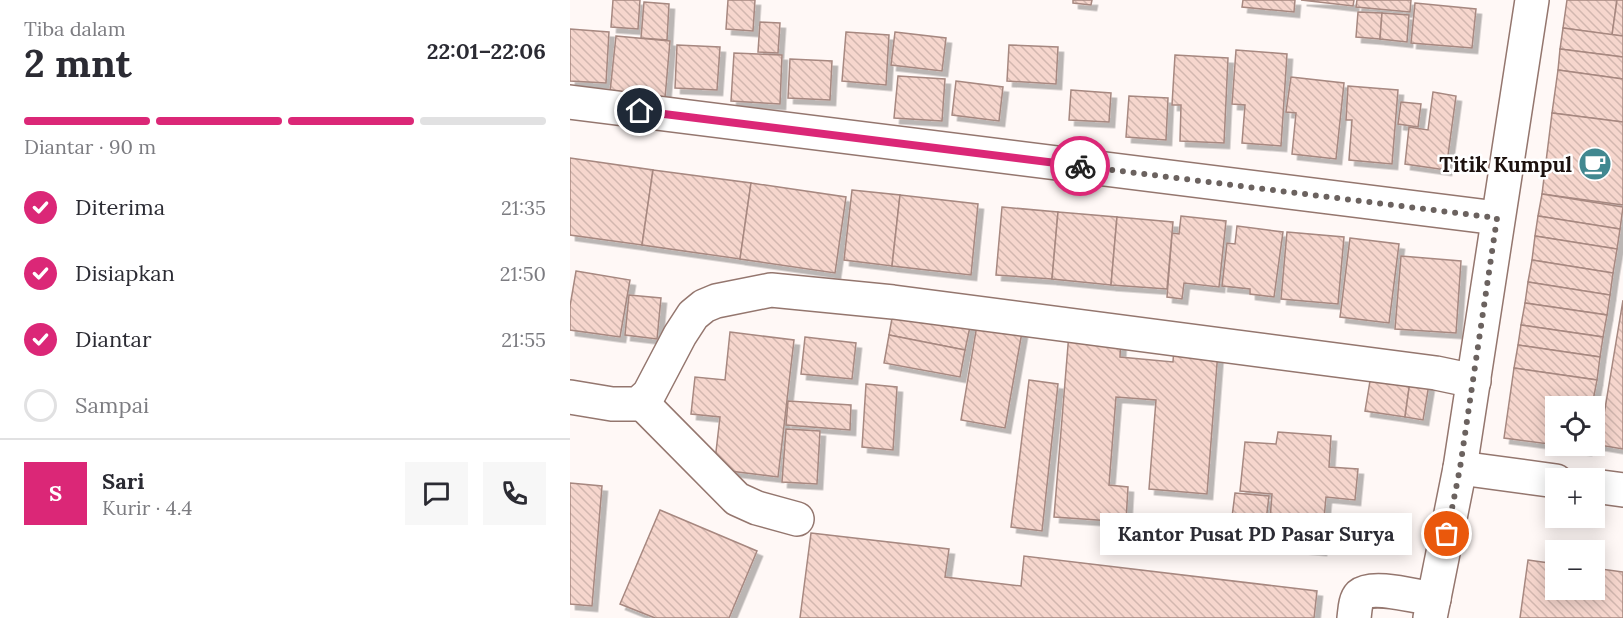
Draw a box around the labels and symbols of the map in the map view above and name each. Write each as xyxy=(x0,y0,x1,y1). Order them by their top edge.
pin xyxy=(614,85,665,136)
courier xyxy=(1050,136,1110,196)
cafe icon: Titik Kumpul xyxy=(1577,146,1613,182)
place label: Titik Kumpul xyxy=(1439,151,1572,178)
pin xyxy=(1421,508,1472,559)
callout: Kantor Pusat PD Pasar Surya xyxy=(1099,513,1411,555)

